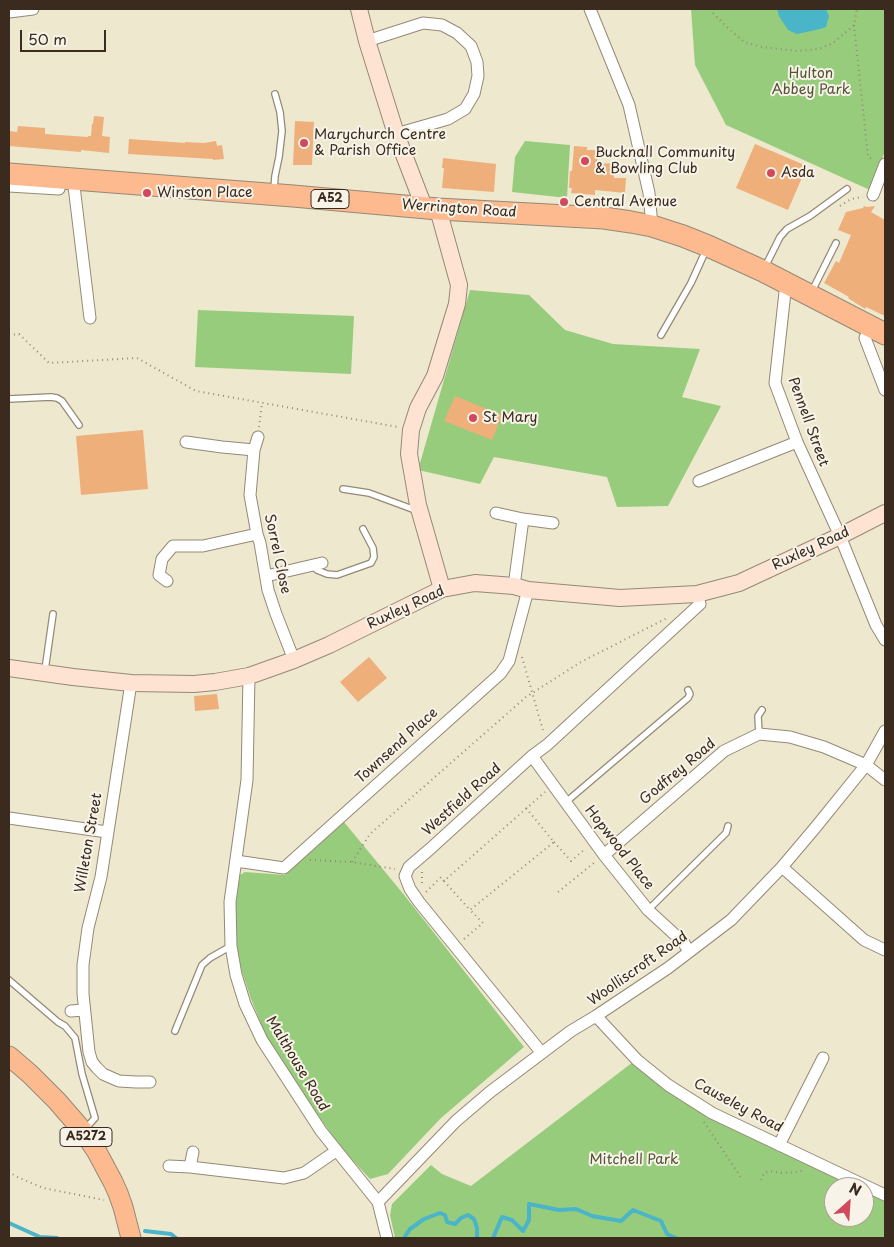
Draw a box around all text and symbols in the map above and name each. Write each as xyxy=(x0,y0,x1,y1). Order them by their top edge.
scale bar xyxy=(22,20,109,52)
text: 50 m xyxy=(28,27,67,50)
park label: Hulton Abbey Park xyxy=(772,66,850,98)
place label: Marychurch Centre & Parish Office xyxy=(314,127,446,160)
marker: Marychurch Centre & Parish Office xyxy=(298,137,310,149)
place label: Bucknall Community & Bowling Club xyxy=(595,145,735,178)
marker: Bucknall Community & Bowling Club xyxy=(579,155,591,167)
place label: Asda xyxy=(781,165,815,181)
marker: Asda xyxy=(765,167,777,179)
place label: Winston Place xyxy=(157,185,253,201)
marker: Winston Place xyxy=(141,187,153,199)
road number: A52 xyxy=(311,190,349,208)
place label: Central Avenue xyxy=(574,194,677,210)
marker: Central Avenue xyxy=(558,196,570,208)
street label: Werrington Road xyxy=(401,197,517,221)
street label: Pennell Street xyxy=(784,375,832,469)
place label: St Mary xyxy=(483,410,538,426)
marker: St Mary xyxy=(467,412,479,424)
street label: Sorrel Close xyxy=(260,512,294,596)
street label: Ruxley Road xyxy=(770,524,852,574)
street label: Ruxley Road xyxy=(365,583,447,633)
street label: Townsend Place xyxy=(353,705,441,787)
street label: Godfrey Road xyxy=(637,735,719,809)
street label: Westfield Road xyxy=(419,760,505,840)
street label: Willeton Street xyxy=(72,792,106,894)
street label: Hopwood Place xyxy=(581,803,657,893)
street label: Woolliscroft Road xyxy=(585,928,691,1010)
street label: Malthouse Road xyxy=(262,1013,332,1115)
street label: Causeley Road xyxy=(691,1075,785,1137)
road number: A5272 xyxy=(60,1128,112,1146)
park label: Mitchell Park xyxy=(589,1152,679,1168)
north arrow xyxy=(824,1177,874,1227)
text: N xyxy=(846,1177,865,1201)

